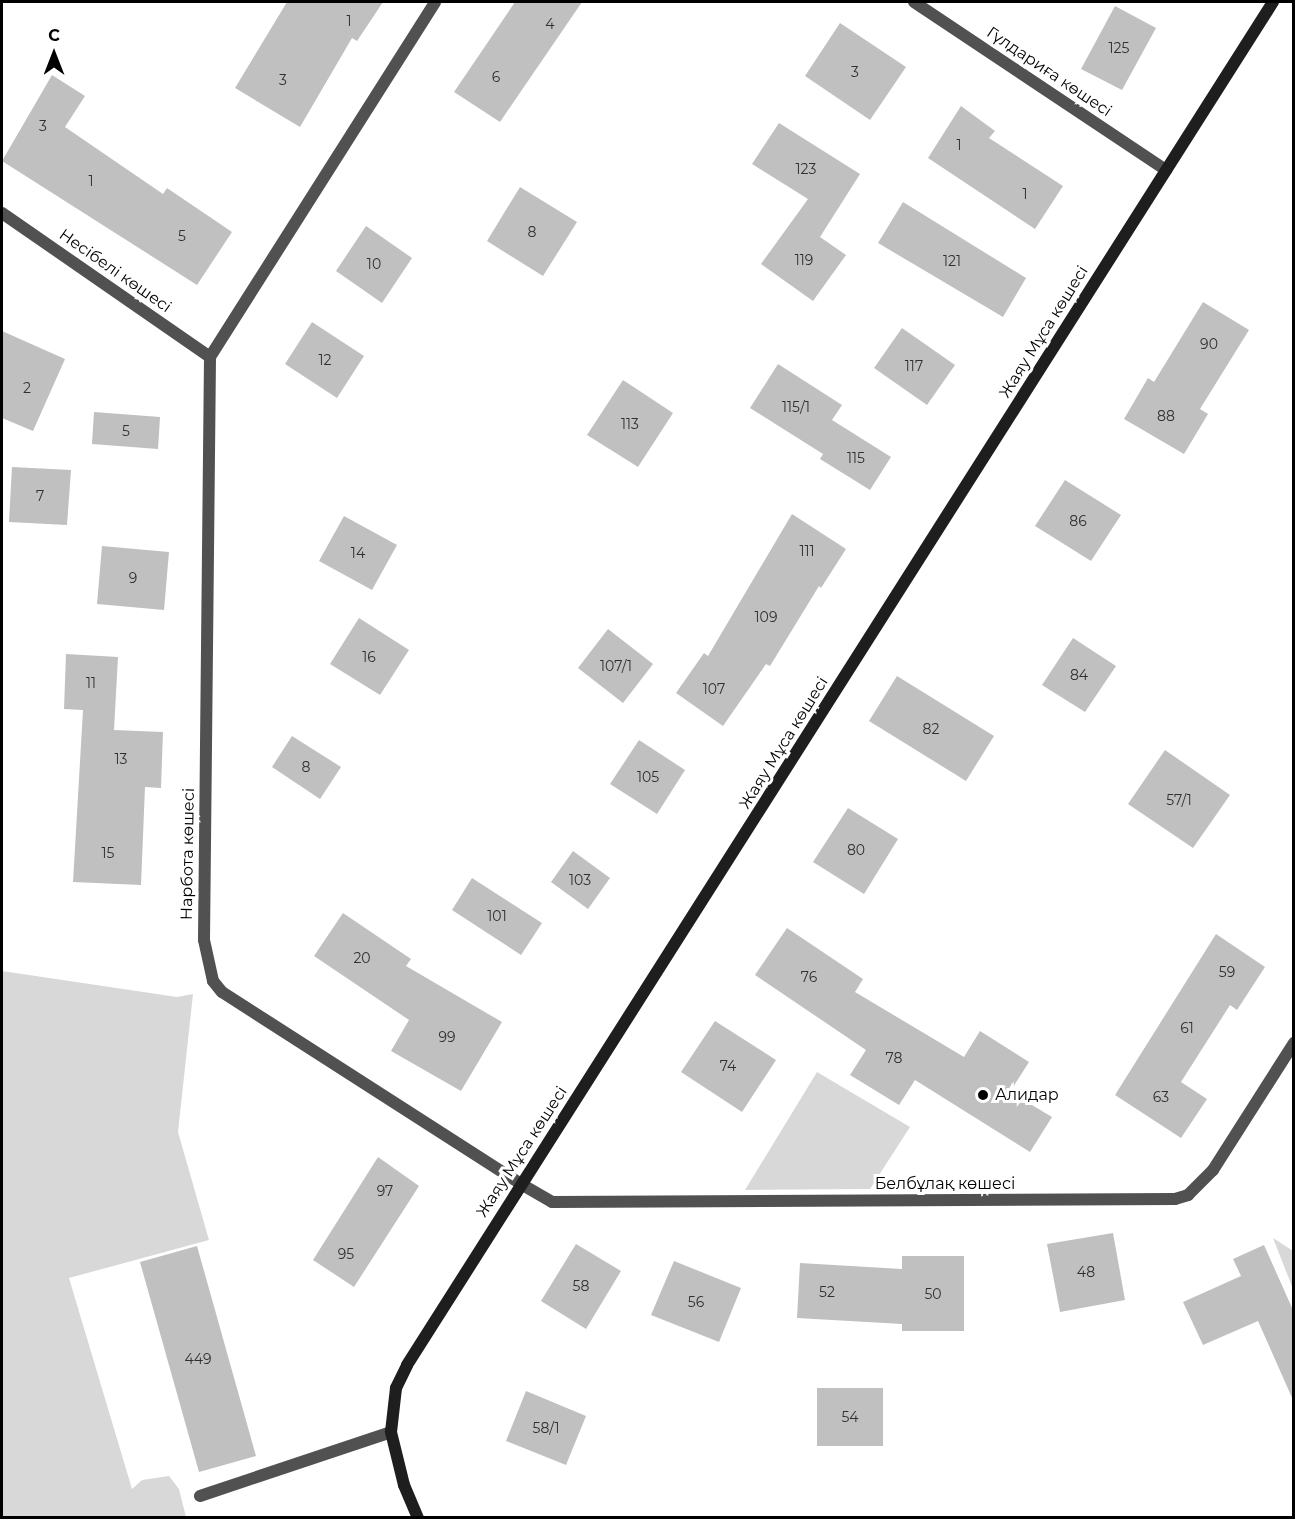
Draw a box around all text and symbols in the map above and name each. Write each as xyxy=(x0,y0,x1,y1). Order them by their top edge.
house number: 1 xyxy=(346,13,352,29)
house number: 4 xyxy=(545,16,555,32)
street label: Гүлдариға көшесі xyxy=(983,23,1115,121)
north arrow xyxy=(24,24,84,84)
text: С xyxy=(48,26,60,45)
house number: 125 xyxy=(1109,40,1129,56)
house number: 3 xyxy=(851,64,859,80)
house number: 6 xyxy=(492,69,500,85)
house number: 3 xyxy=(279,72,287,88)
house number: 3 xyxy=(39,118,47,134)
house number: 1 xyxy=(956,137,962,153)
house number: 123 xyxy=(796,161,816,177)
house number: 1 xyxy=(88,173,94,189)
house number: 1 xyxy=(1022,186,1028,202)
house number: 8 xyxy=(528,224,536,240)
street label: Несібелі көшесі xyxy=(55,225,175,317)
house number: 5 xyxy=(178,228,186,244)
house number: 119 xyxy=(795,252,813,268)
house number: 121 xyxy=(943,253,961,269)
house number: 10 xyxy=(367,256,381,272)
street label: Жаяу Мұса көшесі xyxy=(996,262,1092,402)
house number: 90 xyxy=(1200,336,1218,352)
house number: 12 xyxy=(318,352,332,368)
house number: 117 xyxy=(905,358,923,374)
house number: 2 xyxy=(23,380,31,396)
house number: 115/1 xyxy=(782,399,810,415)
house number: 88 xyxy=(1157,408,1175,424)
house number: 113 xyxy=(621,416,639,432)
house number: 5 xyxy=(122,423,130,439)
house number: 115 xyxy=(847,450,865,466)
house number: 7 xyxy=(36,488,44,504)
house number: 86 xyxy=(1069,513,1087,529)
house number: 111 xyxy=(799,543,815,559)
house number: 14 xyxy=(351,545,365,561)
house number: 9 xyxy=(129,570,137,586)
house number: 109 xyxy=(755,609,777,625)
house number: 16 xyxy=(362,649,376,665)
house number: 107/1 xyxy=(600,658,632,674)
house number: 84 xyxy=(1070,667,1088,683)
street label: Жаяу Мұса көшесі xyxy=(736,673,832,813)
house number: 11 xyxy=(86,675,96,691)
house number: 107 xyxy=(703,681,725,697)
house number: 82 xyxy=(923,721,939,737)
house number: 13 xyxy=(115,751,127,767)
house number: 8 xyxy=(302,759,310,775)
house number: 105 xyxy=(637,769,659,785)
street label: Нарбота көшесі xyxy=(177,788,199,920)
house number: 57/1 xyxy=(1166,792,1192,808)
house number: 80 xyxy=(847,842,865,858)
house number: 15 xyxy=(102,845,114,861)
house number: 103 xyxy=(569,872,591,888)
house number: 101 xyxy=(487,908,507,924)
house number: 20 xyxy=(353,950,371,966)
house number: 59 xyxy=(1219,964,1235,980)
house number: 76 xyxy=(801,969,817,985)
house number: 61 xyxy=(1180,1020,1194,1036)
house number: 99 xyxy=(438,1029,456,1045)
house number: 78 xyxy=(886,1050,902,1066)
house number: 74 xyxy=(720,1058,736,1074)
street label: Жаяу Мұса көшесі xyxy=(473,1083,571,1221)
place label: Алидар xyxy=(995,1085,1059,1105)
marker: Алидар xyxy=(976,1088,990,1102)
house number: 63 xyxy=(1153,1089,1169,1105)
street label: Белбұлақ көшесі xyxy=(875,1174,1015,1194)
house number: 97 xyxy=(377,1183,393,1199)
house number: 95 xyxy=(338,1246,354,1262)
house number: 48 xyxy=(1077,1264,1095,1280)
house number: 58 xyxy=(573,1278,589,1294)
house number: 52 xyxy=(819,1284,835,1300)
house number: 50 xyxy=(924,1286,942,1302)
house number: 56 xyxy=(688,1294,704,1310)
house number: 449 xyxy=(185,1351,211,1367)
house number: 54 xyxy=(841,1409,859,1425)
house number: 58/1 xyxy=(532,1420,560,1436)

